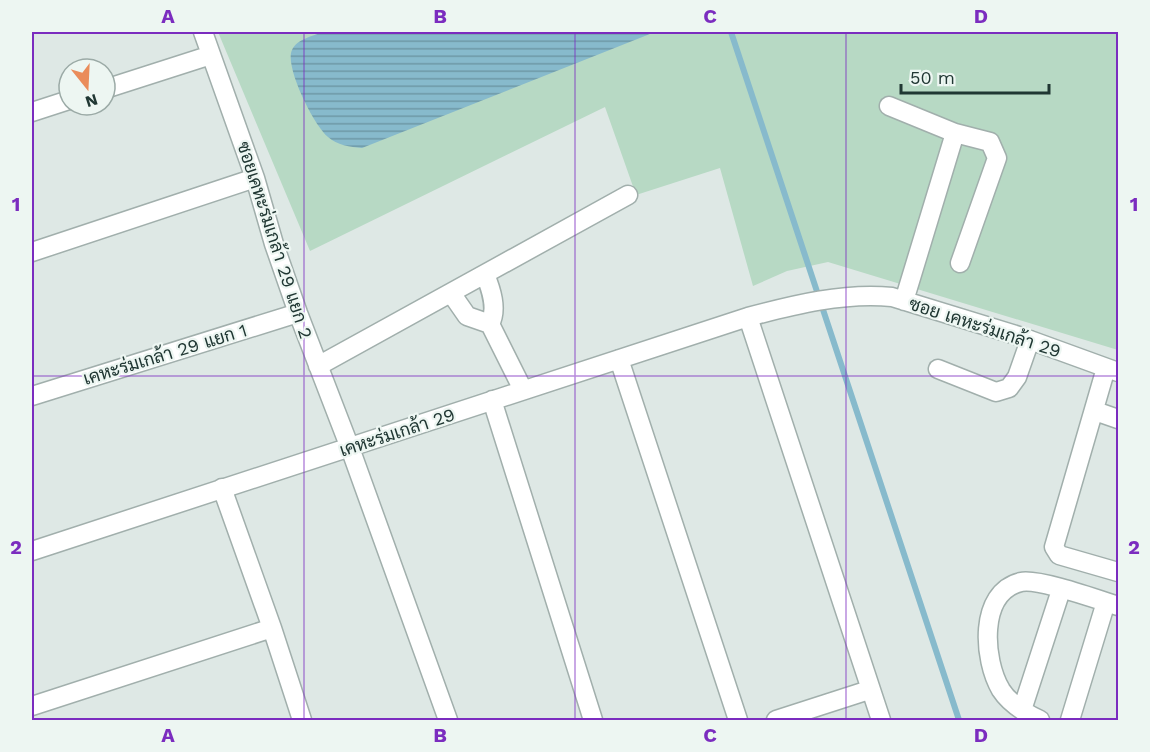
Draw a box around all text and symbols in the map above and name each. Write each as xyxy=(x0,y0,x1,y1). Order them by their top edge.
text: A xyxy=(161,4,175,28)
text: B xyxy=(433,4,447,28)
text: C xyxy=(703,4,717,28)
text: D xyxy=(974,4,988,28)
north arrow xyxy=(57,57,117,117)
scale bar xyxy=(901,57,1050,95)
text: 50 m xyxy=(910,67,955,88)
text: N xyxy=(83,90,100,112)
street label: ซอยเคหะร่มเกล้า 29 แยก 2 xyxy=(233,139,318,341)
text: 1 xyxy=(12,192,20,216)
text: 1 xyxy=(1130,192,1138,216)
street label: ซอย เคหะร่มเกล้า 29 xyxy=(907,292,1064,361)
street label: เคหะร่มเกล้า 29 แยก 1 xyxy=(80,318,249,389)
street label: เคหะร่มเกล้า 29 xyxy=(336,403,457,461)
text: 2 xyxy=(10,535,22,559)
text: 2 xyxy=(1128,535,1140,559)
text: A xyxy=(161,723,175,747)
text: B xyxy=(433,723,447,747)
text: C xyxy=(703,723,717,747)
text: D xyxy=(974,723,988,747)

